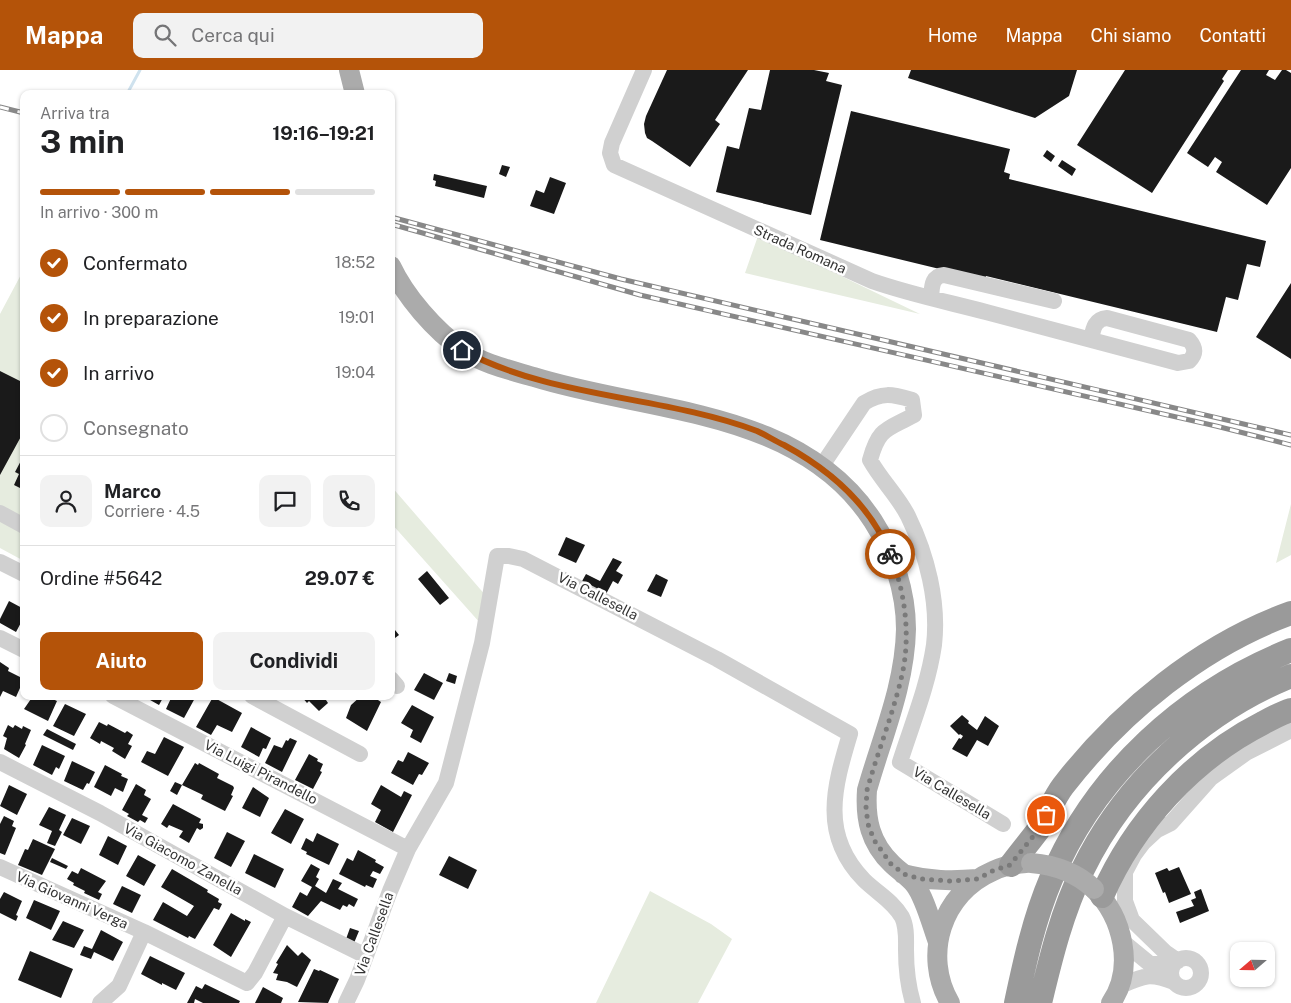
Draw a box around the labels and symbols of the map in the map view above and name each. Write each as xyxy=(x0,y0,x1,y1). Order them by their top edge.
street label: Strada Romana xyxy=(751,221,849,277)
pin xyxy=(441,329,483,371)
courier xyxy=(865,529,915,579)
street label: Via Callesella xyxy=(555,569,641,623)
street label: Via Luigi Pirandello xyxy=(202,736,320,808)
street label: Via Callesella xyxy=(910,763,994,823)
pin xyxy=(1025,794,1067,836)
street label: Via Giacomo Zanella xyxy=(121,820,245,898)
street label: Via Giovanni Verga xyxy=(13,868,131,932)
street label: Via Callesella xyxy=(351,890,397,978)
north arrow xyxy=(1230,942,1275,988)

